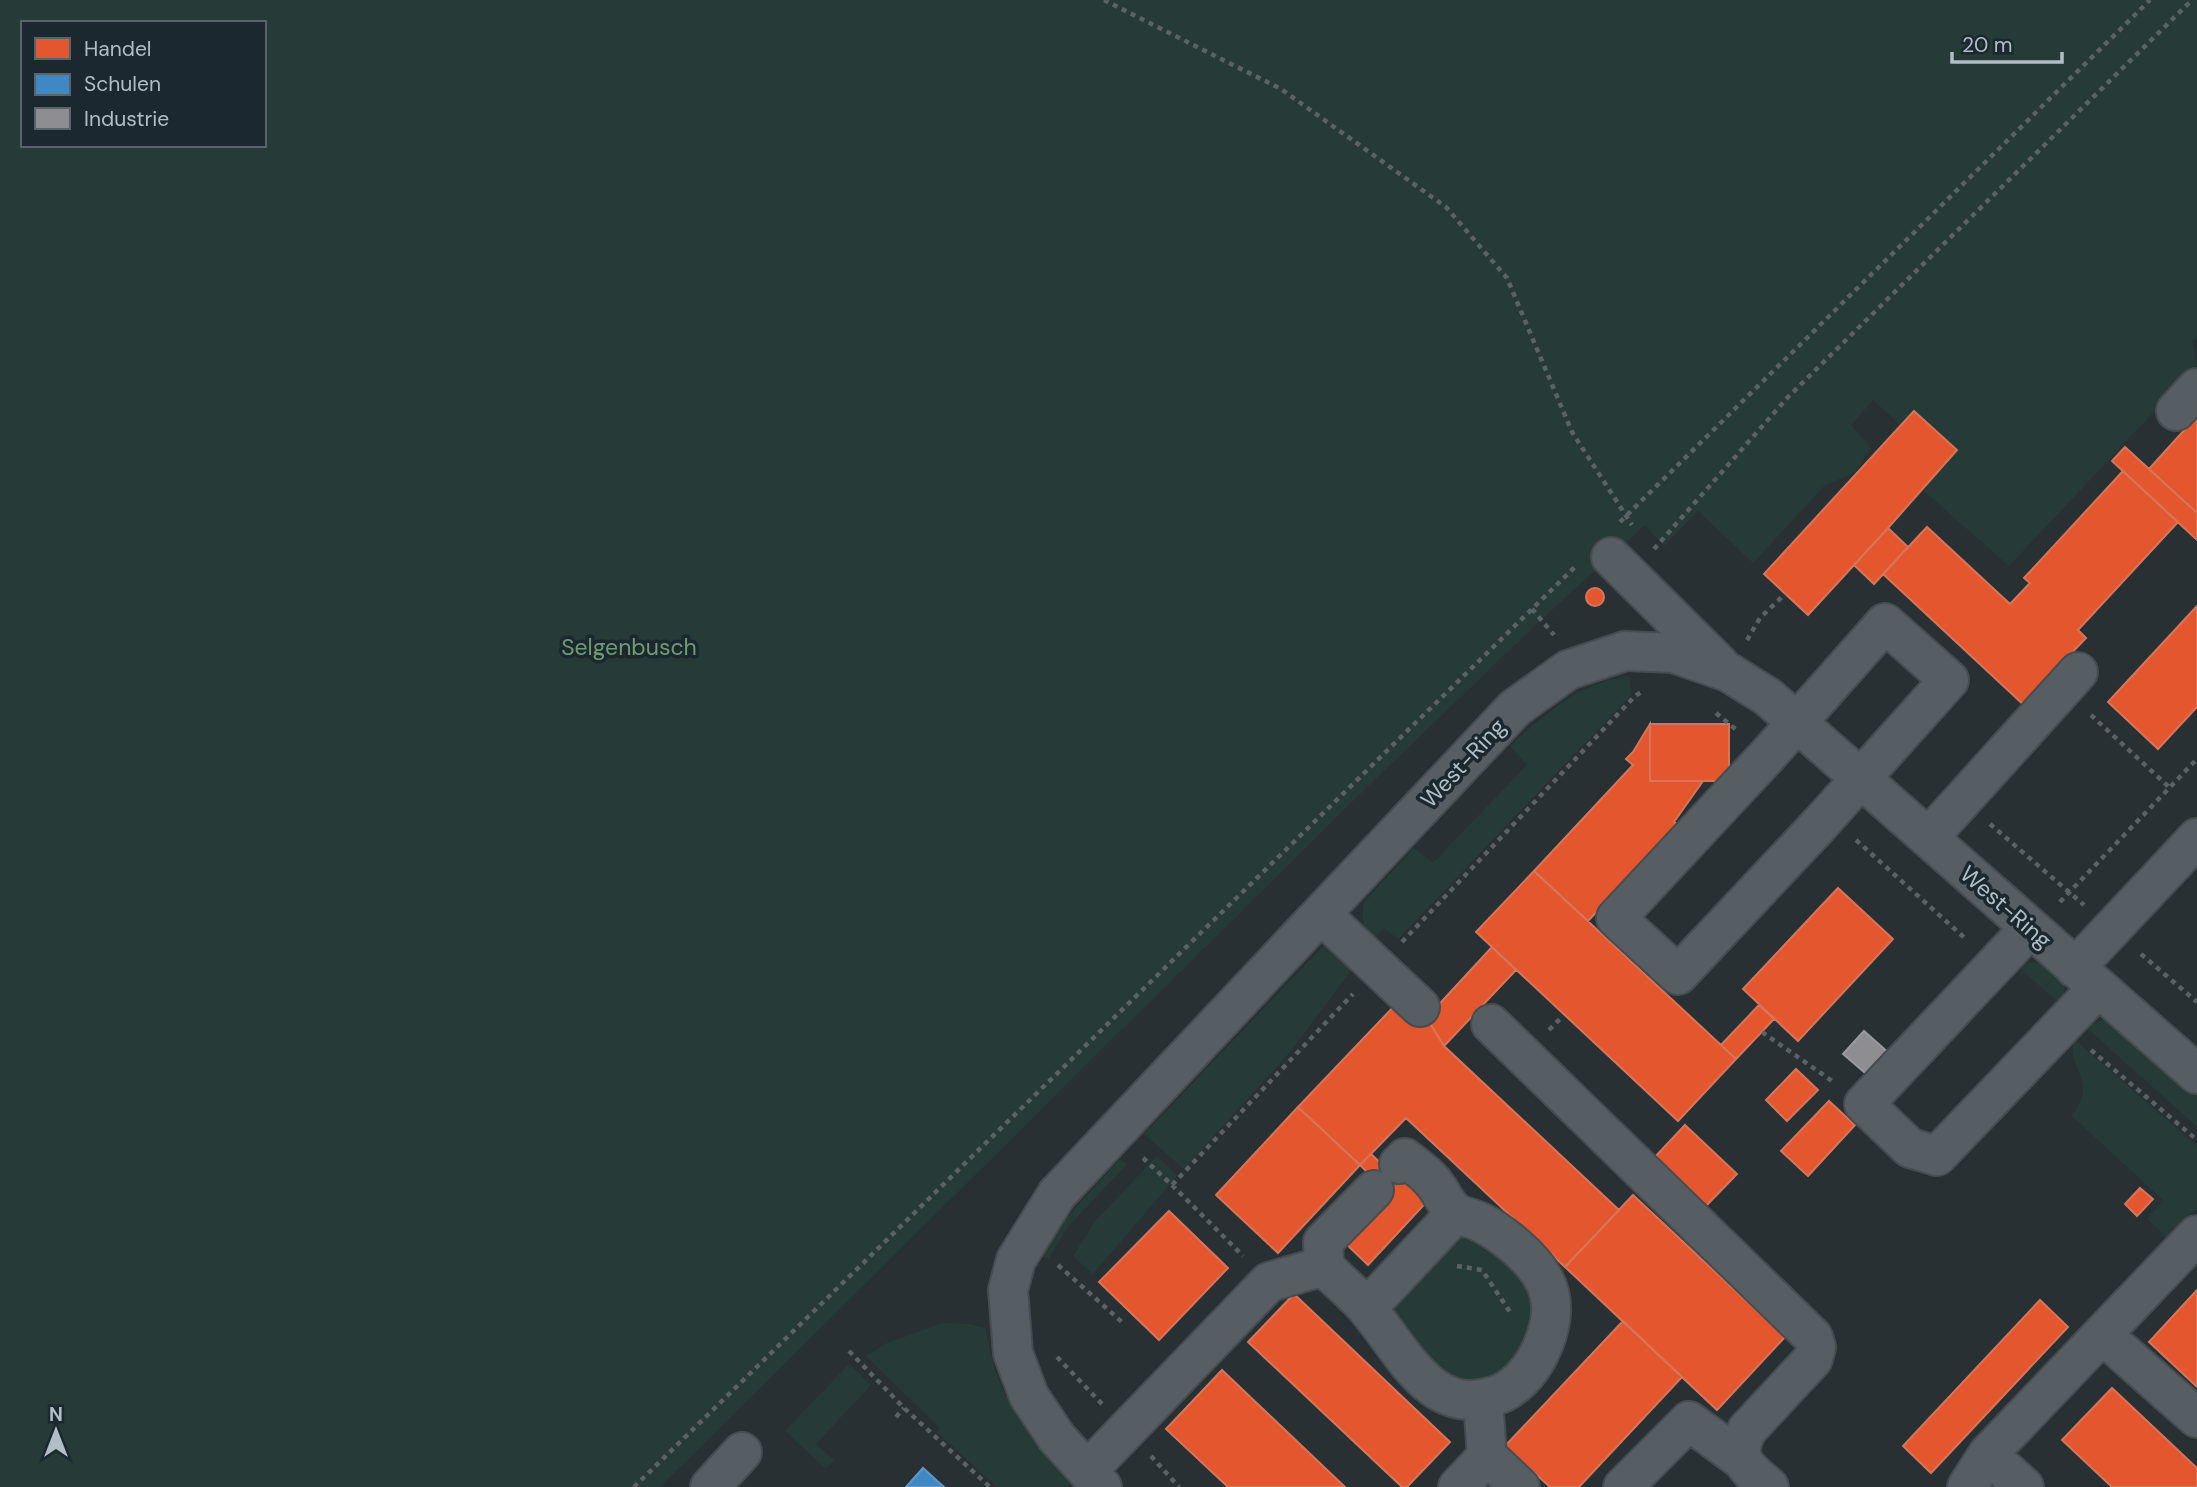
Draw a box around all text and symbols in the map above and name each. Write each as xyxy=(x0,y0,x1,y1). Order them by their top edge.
legend xyxy=(21,21,266,147)
scale bar xyxy=(1952,21,2062,65)
text: 20 m xyxy=(1962,31,2013,59)
text: Handel xyxy=(84,35,152,63)
text: Schulen xyxy=(84,70,161,98)
text: Industrie xyxy=(84,105,169,133)
park label: Selgenbusch xyxy=(561,632,697,662)
street label: West-Ring xyxy=(1414,712,1512,814)
street label: West-Ring xyxy=(1954,859,2058,955)
north arrow xyxy=(21,1396,91,1466)
text: N xyxy=(49,1402,63,1427)

